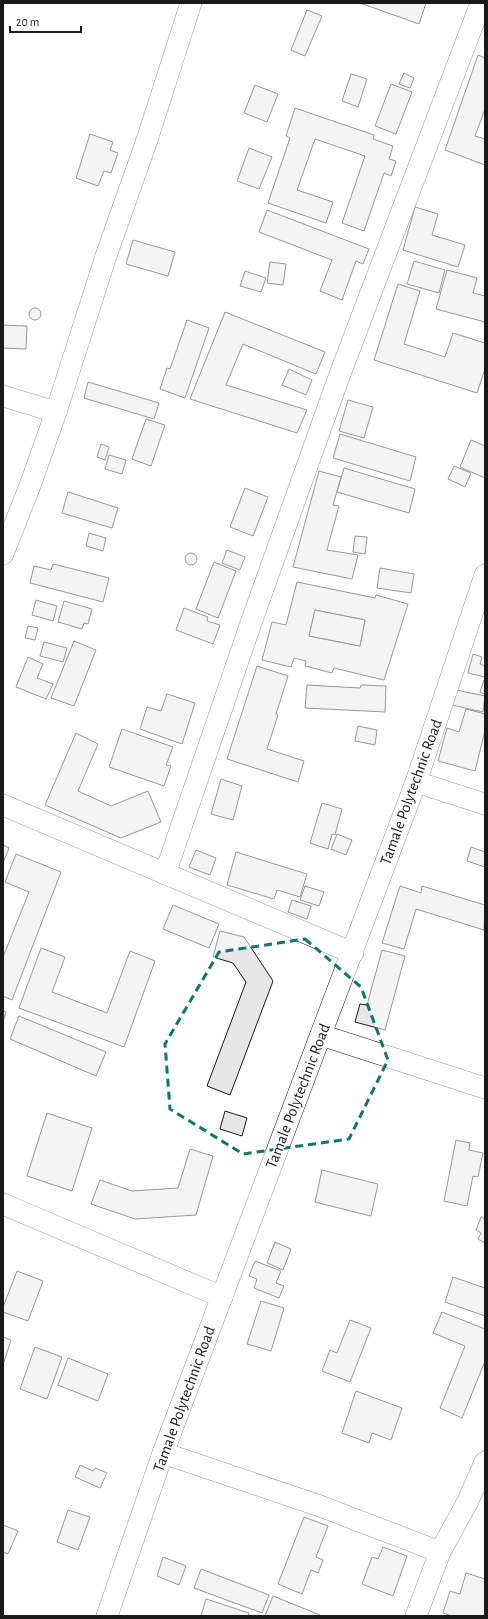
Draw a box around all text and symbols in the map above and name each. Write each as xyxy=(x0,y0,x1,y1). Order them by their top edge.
scale bar xyxy=(10,8,81,34)
text: 20 m xyxy=(16,16,39,28)
street label: Tamale Polytechnic Road xyxy=(377,717,446,867)
street label: Tamale Polytechnic Road xyxy=(263,1021,334,1171)
street label: Tamale Polytechnic Road xyxy=(150,1324,219,1474)

